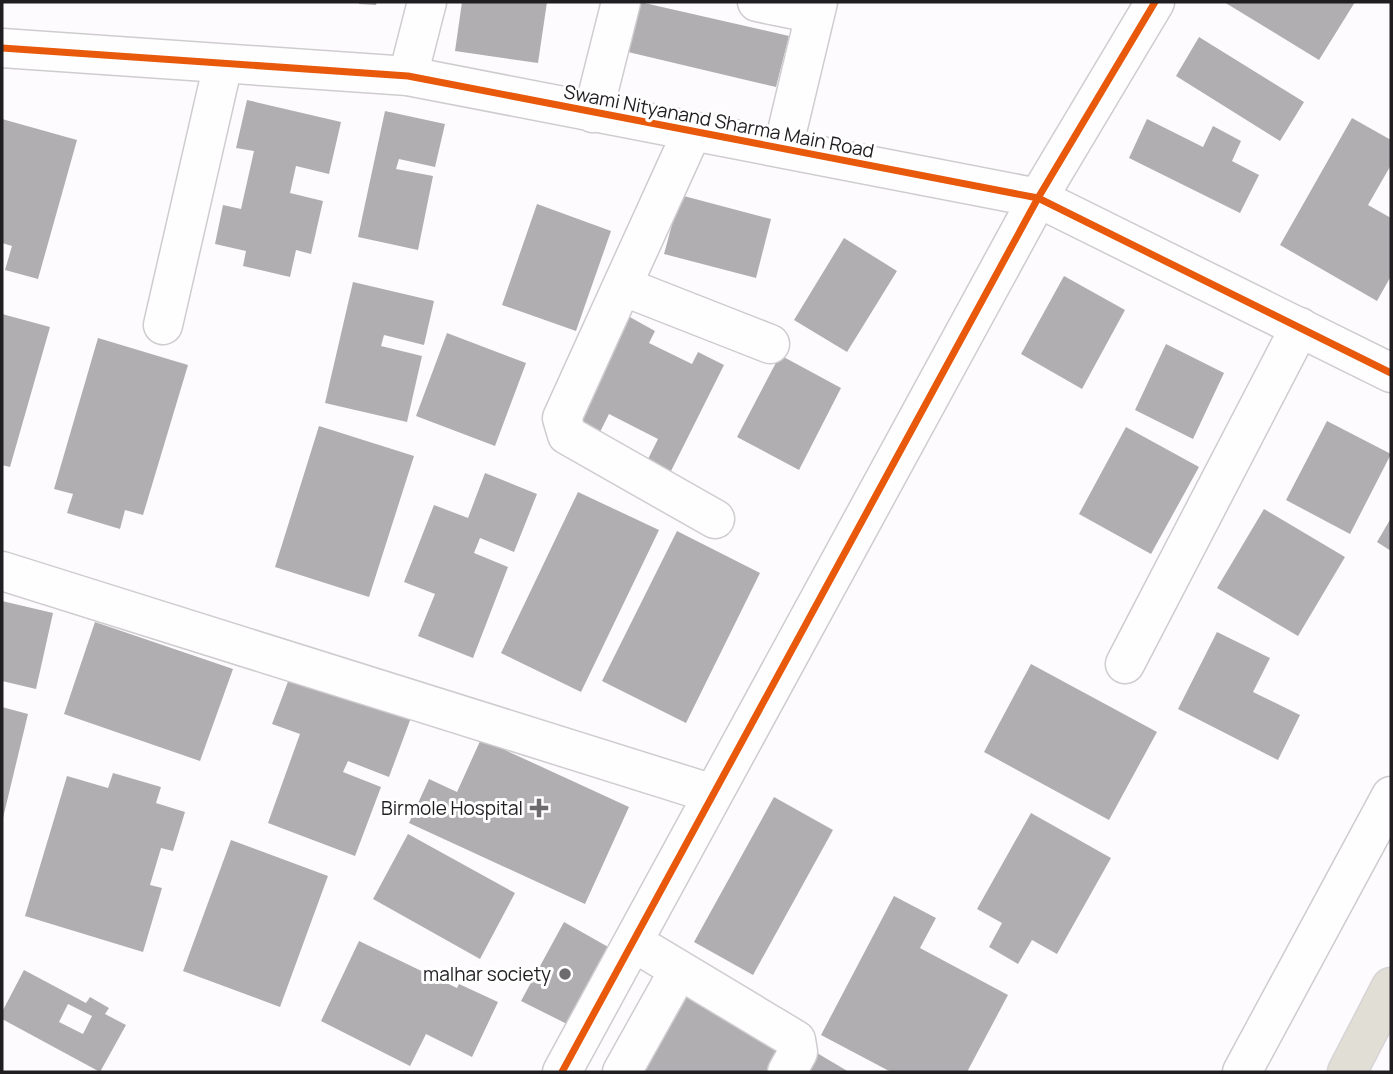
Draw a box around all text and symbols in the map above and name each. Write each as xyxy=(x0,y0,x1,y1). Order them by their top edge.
street label: Swami Nityanand Sharma Main Road xyxy=(562,78,876,164)
place label: Birmole Hospital xyxy=(381,795,523,821)
marker: Birmole Hospital xyxy=(529,798,549,818)
place label: malhar society xyxy=(423,961,551,987)
marker: malhar society xyxy=(557,966,573,982)

